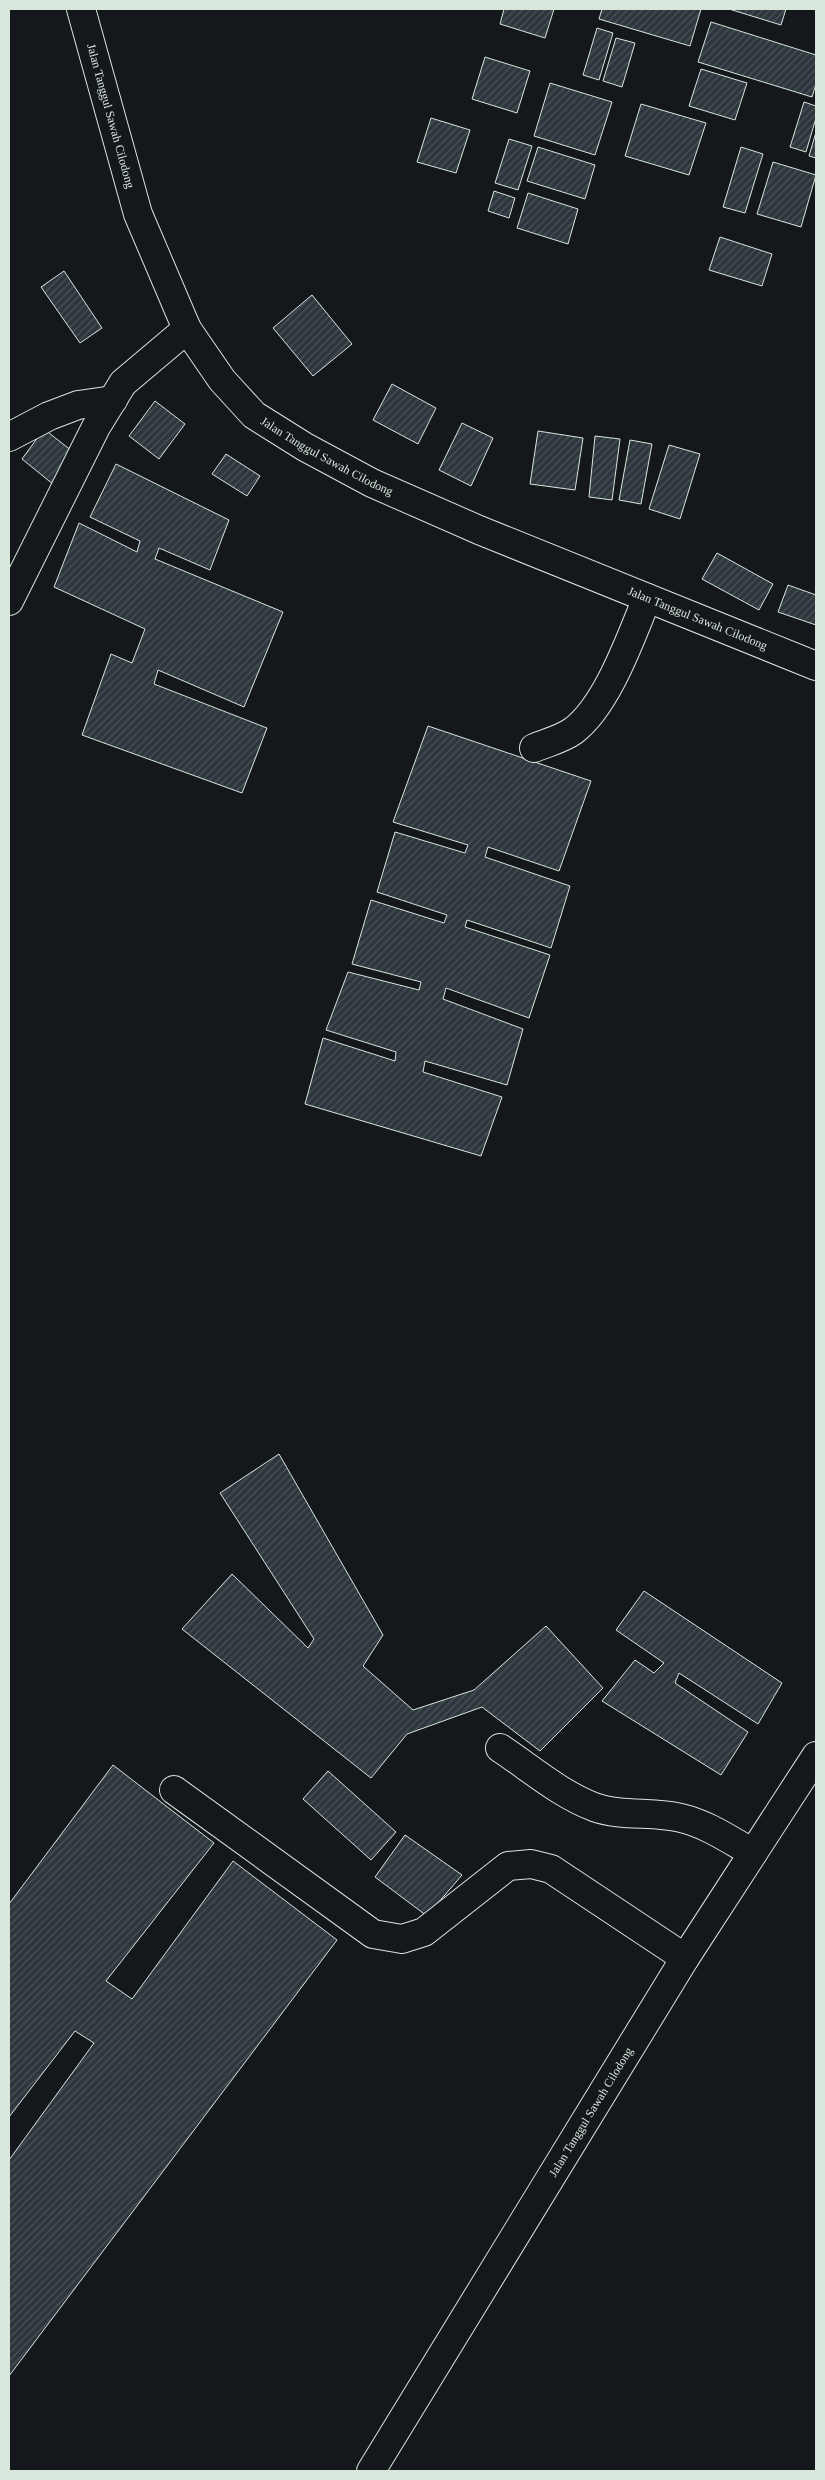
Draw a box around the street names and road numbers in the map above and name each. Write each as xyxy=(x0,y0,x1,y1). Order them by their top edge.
street label: Jalan Tanggul Sawah Cilodong xyxy=(84,42,137,190)
street label: Jalan Tanggul Sawah Cilodong xyxy=(258,414,395,498)
street label: Jalan Tanggul Sawah Cilodong xyxy=(626,584,770,653)
street label: Jalan Tanggul Sawah Cilodong xyxy=(546,2045,636,2179)

